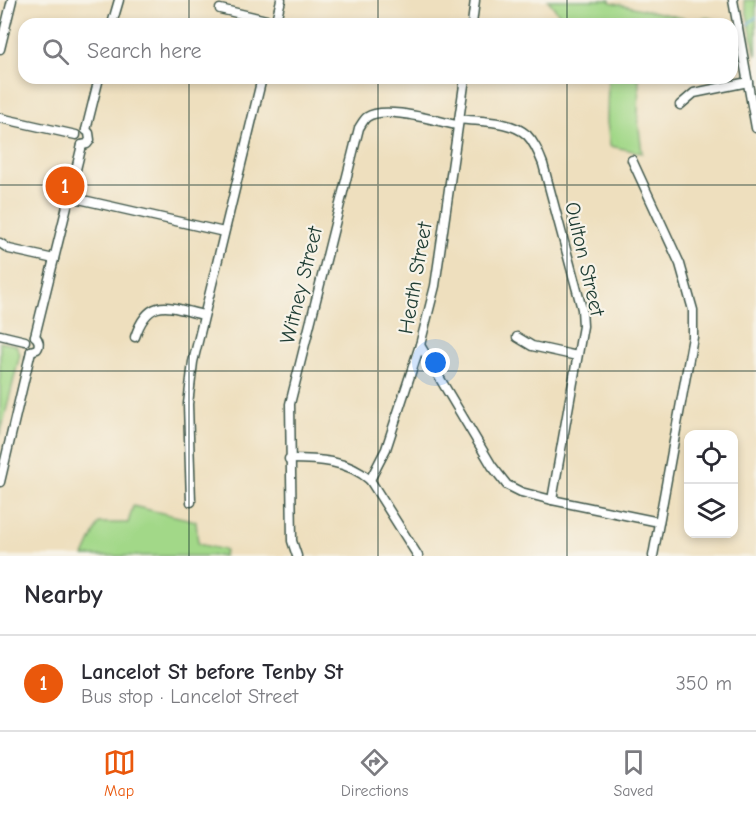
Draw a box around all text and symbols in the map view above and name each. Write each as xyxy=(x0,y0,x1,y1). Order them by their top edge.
search box xyxy=(18,18,738,84)
icon: search xyxy=(39,35,72,68)
text: Search here xyxy=(87,38,202,64)
pin: 1 xyxy=(46,164,84,208)
street label: Oulton Street xyxy=(560,200,610,319)
street label: Heath Street xyxy=(393,219,437,336)
street label: Witney Street xyxy=(275,223,327,346)
your location xyxy=(421,348,450,377)
map controls xyxy=(684,430,738,538)
button: locate xyxy=(684,430,738,484)
button: layers xyxy=(684,484,738,538)
text: Nearby xyxy=(24,580,103,610)
text: Lancelot St before Tenby St xyxy=(81,659,343,685)
text: 1 xyxy=(40,672,47,695)
text: 350 m xyxy=(676,672,732,695)
text: Bus stop · Lancelot Street xyxy=(81,685,298,708)
tab: Map xyxy=(103,746,136,800)
tab: Directions xyxy=(341,746,408,800)
tab: Saved xyxy=(613,746,653,800)

